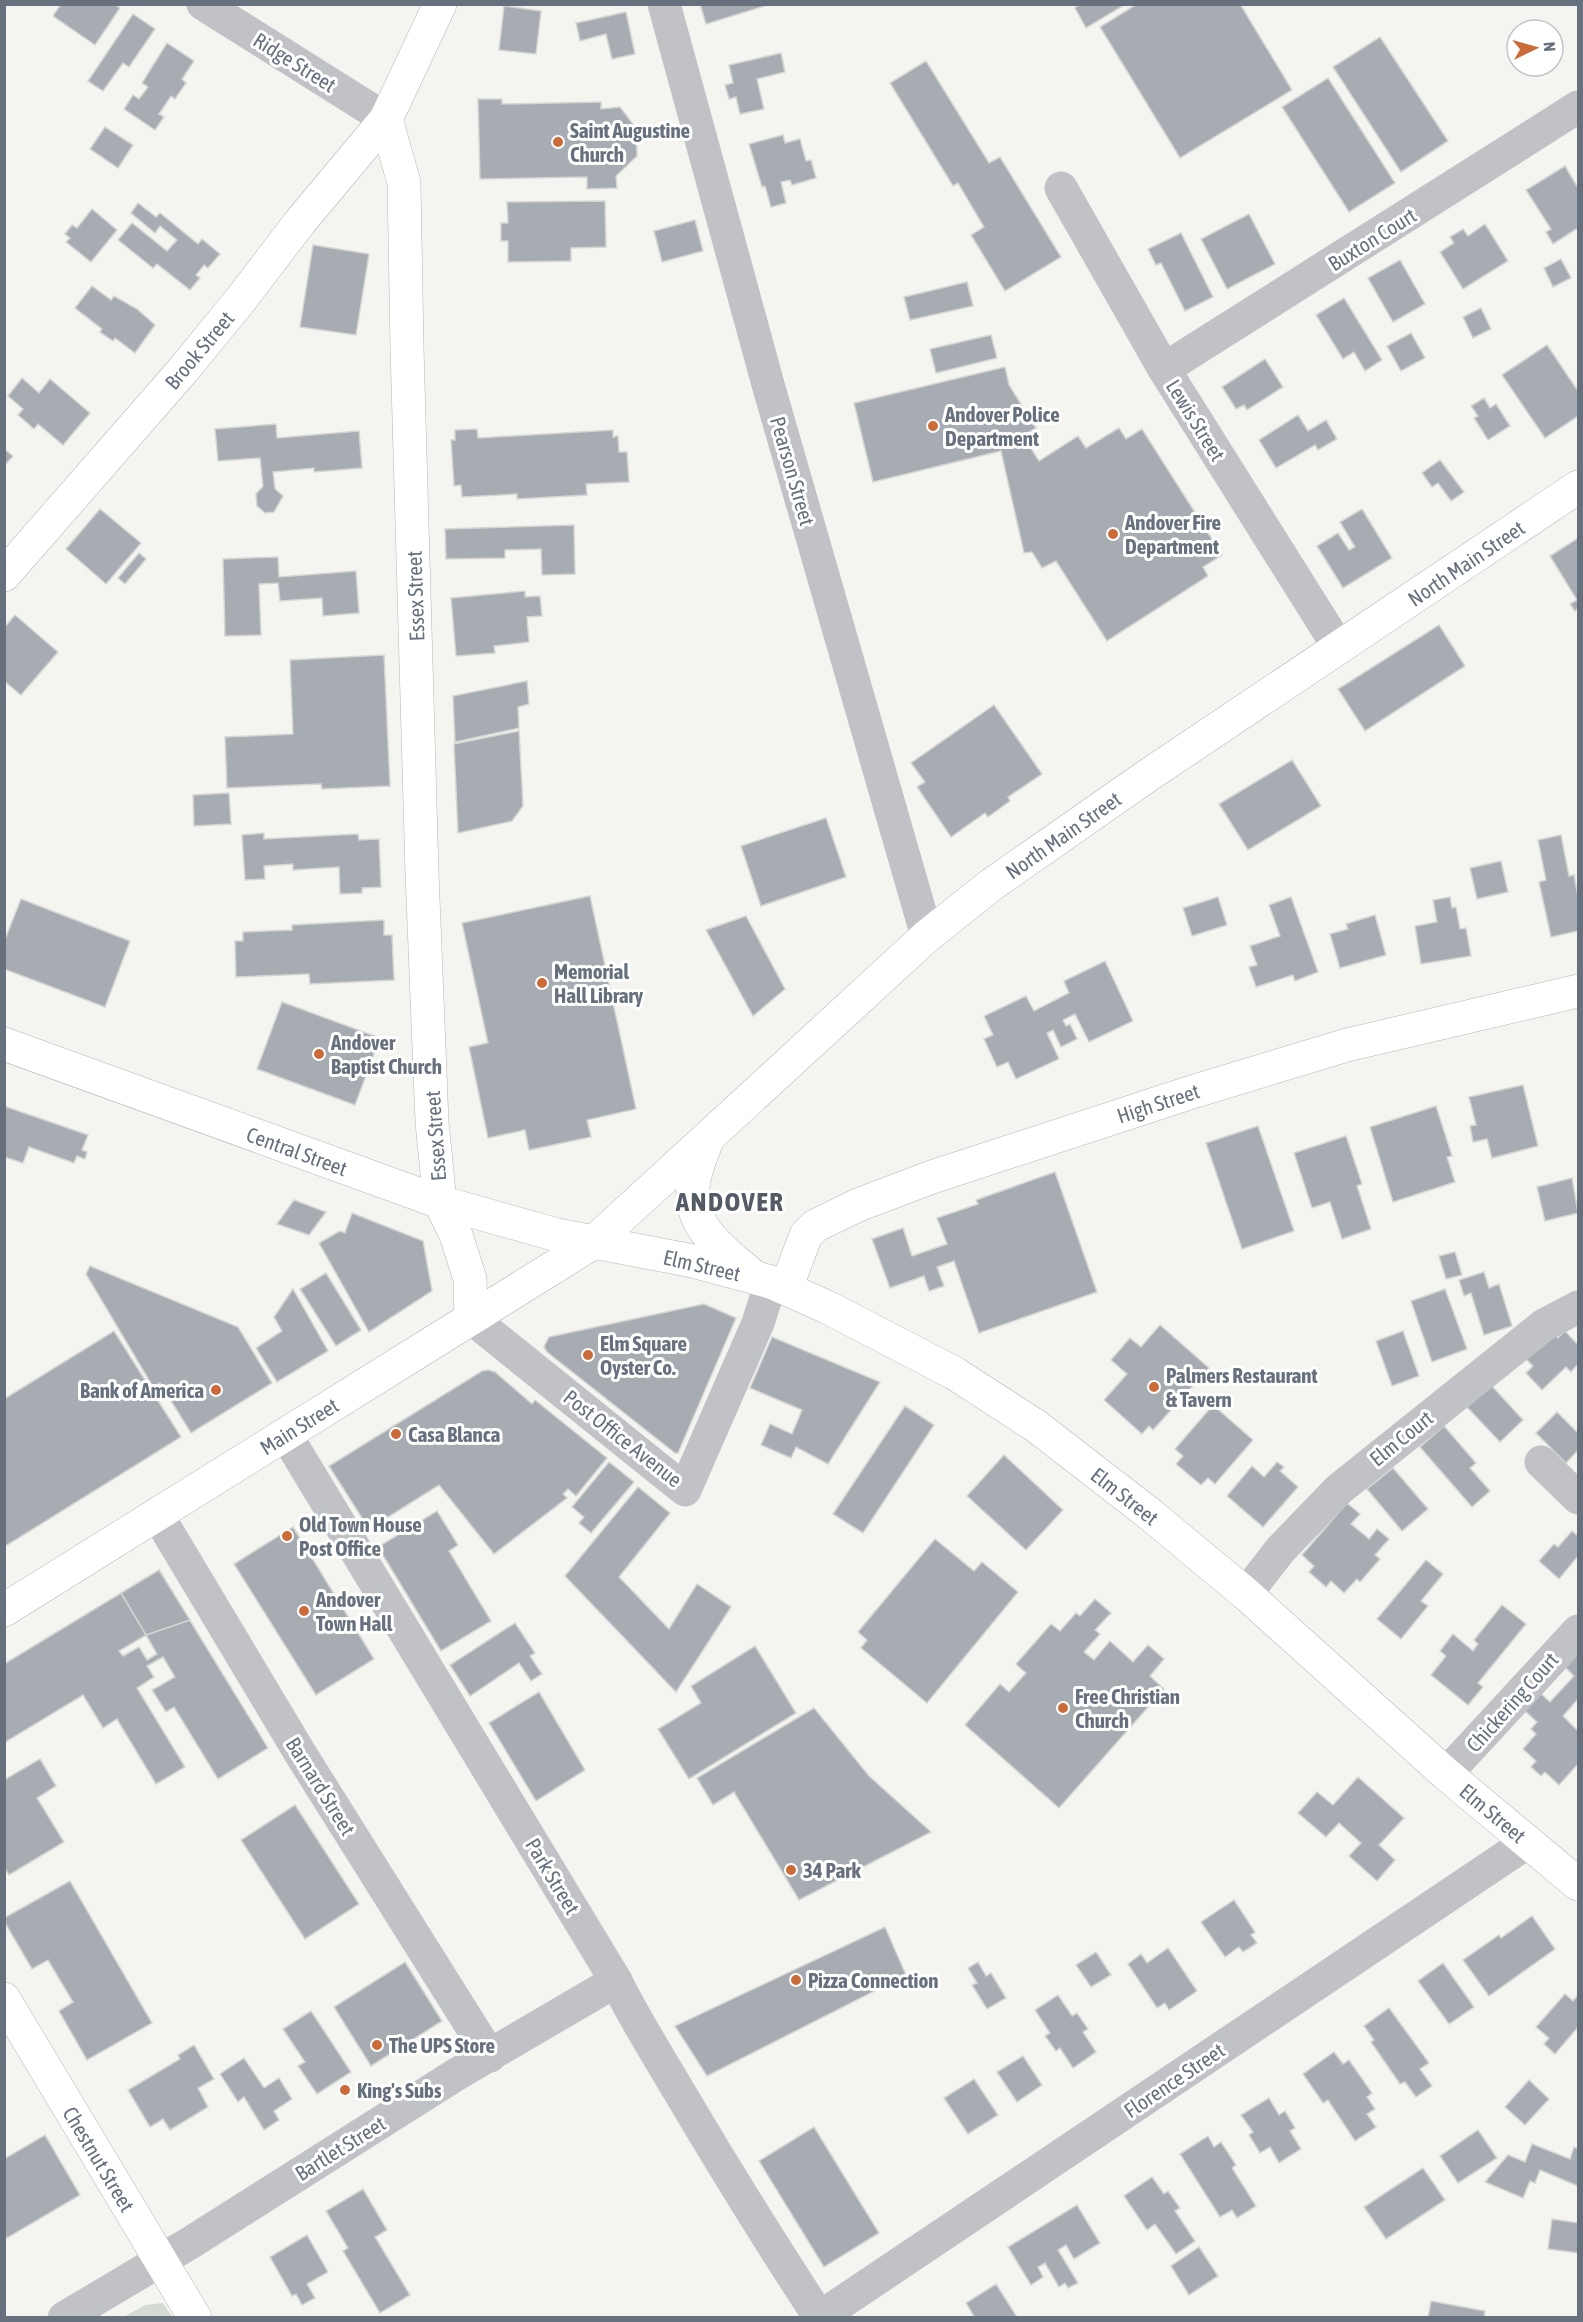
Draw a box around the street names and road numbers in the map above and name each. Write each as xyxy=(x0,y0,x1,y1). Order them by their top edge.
street label: Ridge Street xyxy=(249,27,341,97)
street label: Buxton Court xyxy=(1324,203,1420,275)
street label: Brook Street xyxy=(160,306,238,394)
street label: Lewis Street xyxy=(1162,375,1230,465)
street label: Pearson Street xyxy=(766,414,820,528)
street label: North Main Street xyxy=(1403,515,1529,611)
street label: Essex Street xyxy=(401,550,429,642)
street label: North Main Street xyxy=(1001,786,1125,884)
street label: High Street xyxy=(1114,1078,1202,1128)
street label: Essex Street xyxy=(420,1090,450,1182)
street label: Central Street xyxy=(243,1122,351,1180)
street label: Elm Street xyxy=(661,1244,743,1286)
street label: Post Office Avenue xyxy=(559,1385,687,1491)
street label: Main Street xyxy=(255,1393,343,1459)
street label: Elm Court xyxy=(1365,1405,1437,1471)
street label: Elm Street xyxy=(1087,1462,1163,1530)
street label: Chickering Court xyxy=(1461,1647,1563,1757)
street label: Barnard Street xyxy=(281,1733,361,1839)
street label: Elm Street xyxy=(1455,1779,1531,1847)
street label: Park Street xyxy=(521,1834,585,1918)
street label: Florence Street xyxy=(1119,2038,1229,2122)
street label: Chestnut Street xyxy=(58,2102,140,2216)
street label: Bartlet Street xyxy=(291,2111,389,2185)

